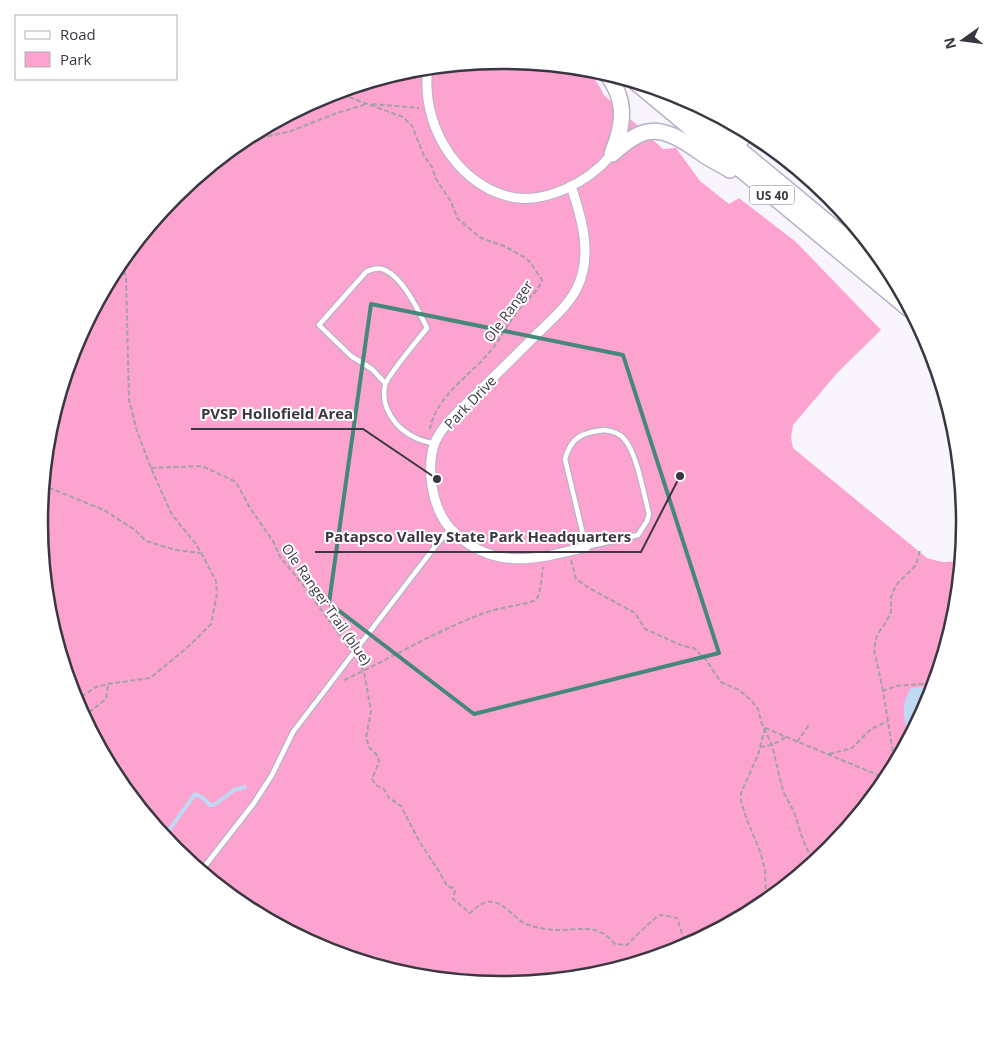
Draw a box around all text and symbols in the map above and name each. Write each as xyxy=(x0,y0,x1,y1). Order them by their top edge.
legend xyxy=(15,15,178,80)
north arrow xyxy=(938,15,988,65)
text: Road xyxy=(60,24,96,44)
text: N xyxy=(939,35,960,51)
text: Park xyxy=(60,49,91,69)
road number: US 40 xyxy=(750,186,794,204)
street label: Ole Ranger xyxy=(479,276,537,346)
street label: Park Drive xyxy=(440,371,500,433)
callout: PVSP Hollofield Area xyxy=(191,399,363,429)
text: PVSP Hollofield Area xyxy=(201,403,353,423)
callout: Patapsco Valley State Park Headquarters xyxy=(315,522,641,552)
text: Patapsco Valley State Park Headquarters xyxy=(325,526,631,546)
street label: Ole Ranger Trail (blue) xyxy=(278,539,376,669)

